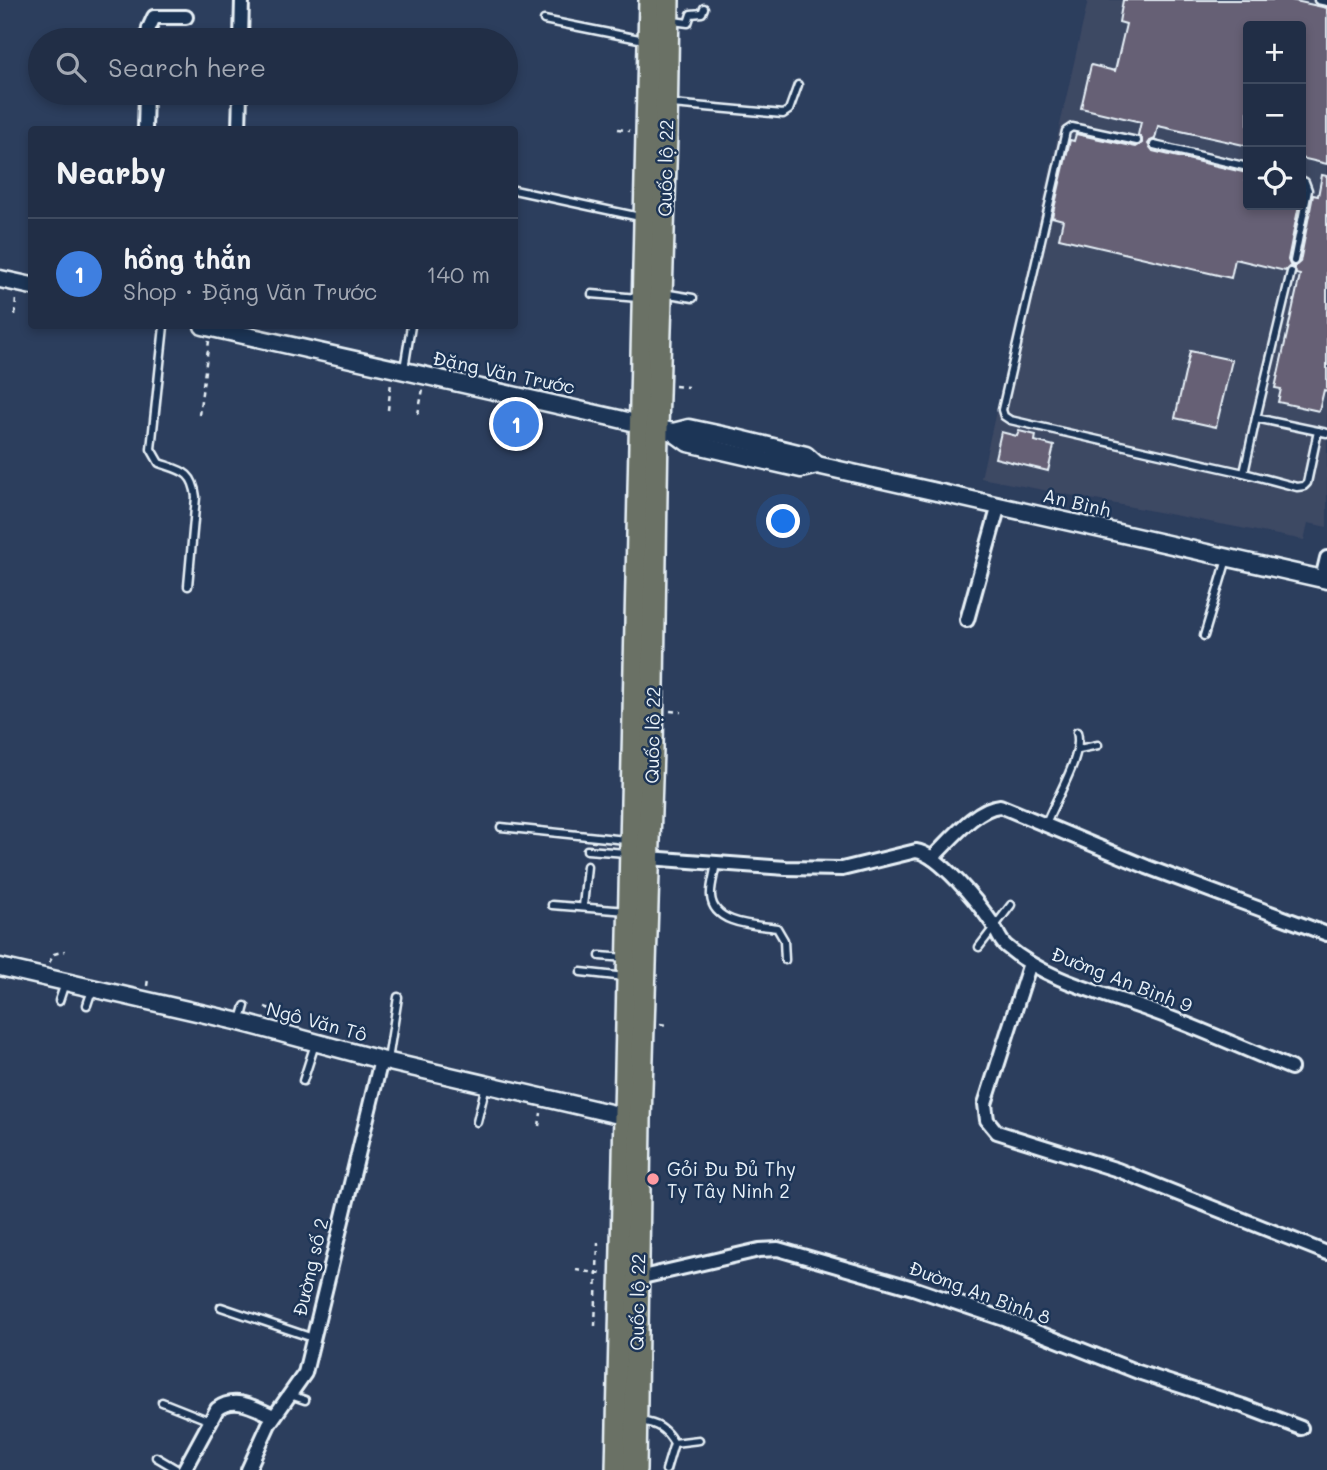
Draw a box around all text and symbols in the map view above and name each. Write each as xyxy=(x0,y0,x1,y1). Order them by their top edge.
map controls xyxy=(1243,21,1306,210)
button: + xyxy=(1243,21,1306,84)
search box xyxy=(28,28,518,105)
icon: search xyxy=(52,48,90,86)
text: Search here xyxy=(108,50,266,84)
button: − xyxy=(1243,84,1306,147)
street label: Quốc lộ 22 xyxy=(652,119,678,217)
button: locate xyxy=(1243,147,1306,210)
text: Nearby xyxy=(56,152,166,192)
text: hồng thắn xyxy=(123,242,251,276)
text: 1 xyxy=(74,259,84,289)
text: 140 m xyxy=(426,259,490,289)
text: Shop · Đặng Văn Trước xyxy=(123,276,377,306)
street label: Đặng Văn Trước xyxy=(430,345,578,399)
pin: 1 xyxy=(493,398,539,450)
street label: An Bình xyxy=(1041,482,1113,522)
your location xyxy=(766,504,800,538)
street label: Quốc lộ 22 xyxy=(639,686,665,784)
street label: Đường An Bình 9 xyxy=(1048,941,1196,1017)
street label: Ngô Văn Tô xyxy=(264,996,370,1046)
place label: Gỏi Đu Đủ Thy Ty Tây Ninh 2 xyxy=(667,1156,796,1203)
marker: Gỏi Đu Đủ Thy Ty Tây Ninh 2 xyxy=(645,1171,661,1187)
street label: Đường số 2 xyxy=(287,1215,333,1319)
street label: Quốc lộ 22 xyxy=(624,1253,650,1351)
street label: Đường An Bình 8 xyxy=(906,1255,1054,1329)

